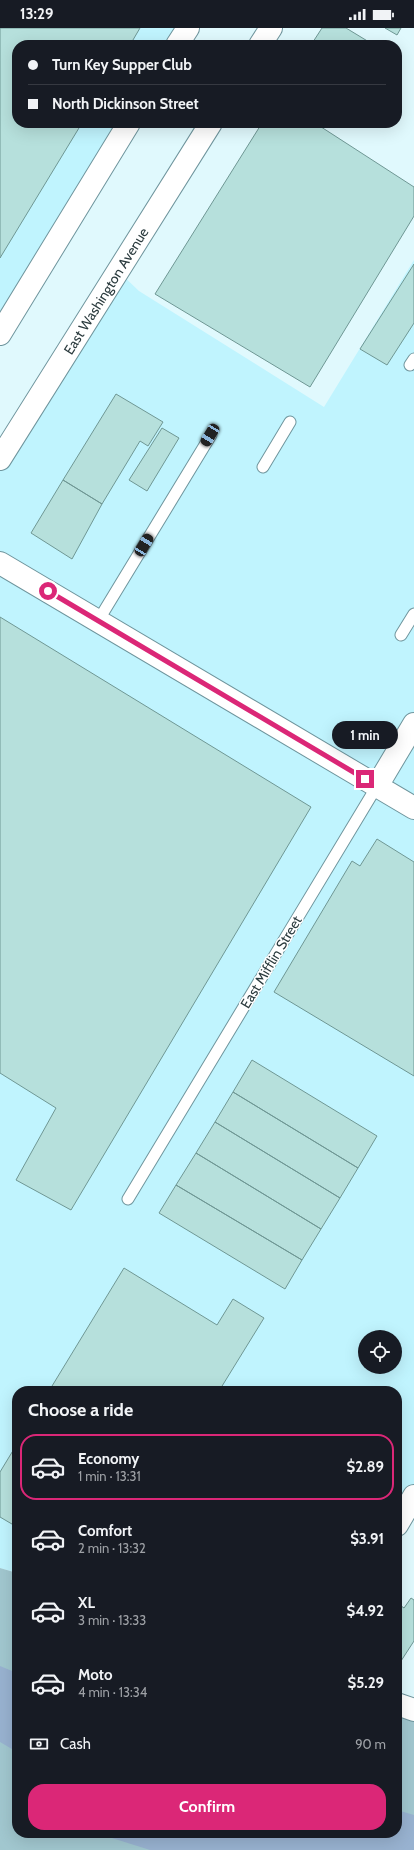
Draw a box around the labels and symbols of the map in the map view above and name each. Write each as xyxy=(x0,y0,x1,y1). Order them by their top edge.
street label: East Washington Avenue xyxy=(60,224,152,358)
car xyxy=(199,422,221,448)
car xyxy=(133,532,155,558)
route start xyxy=(39,582,57,600)
callout: 1 min xyxy=(332,721,398,749)
route end xyxy=(356,770,374,788)
street label: East Mifflin Street xyxy=(236,912,306,1012)

